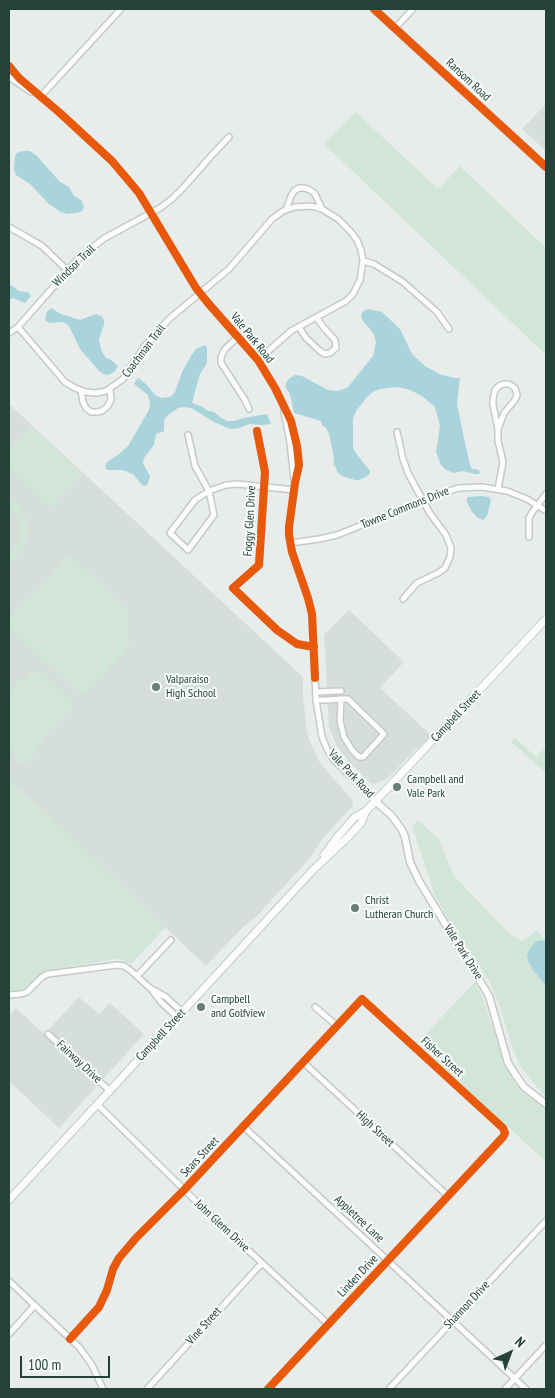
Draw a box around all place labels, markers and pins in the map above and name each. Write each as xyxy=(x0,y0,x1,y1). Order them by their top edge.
place label: Valparaiso High School xyxy=(166,673,216,701)
marker: Valparaiso High School xyxy=(150,681,162,693)
place label: Campbell and Vale Park xyxy=(407,773,464,801)
marker: Campbell and Vale Park xyxy=(391,781,403,793)
place label: Christ Lutheran Church xyxy=(365,894,433,922)
marker: Christ Lutheran Church xyxy=(349,902,361,914)
place label: Campbell and Golfview xyxy=(211,993,265,1021)
marker: Campbell and Golfview xyxy=(195,1001,207,1013)

